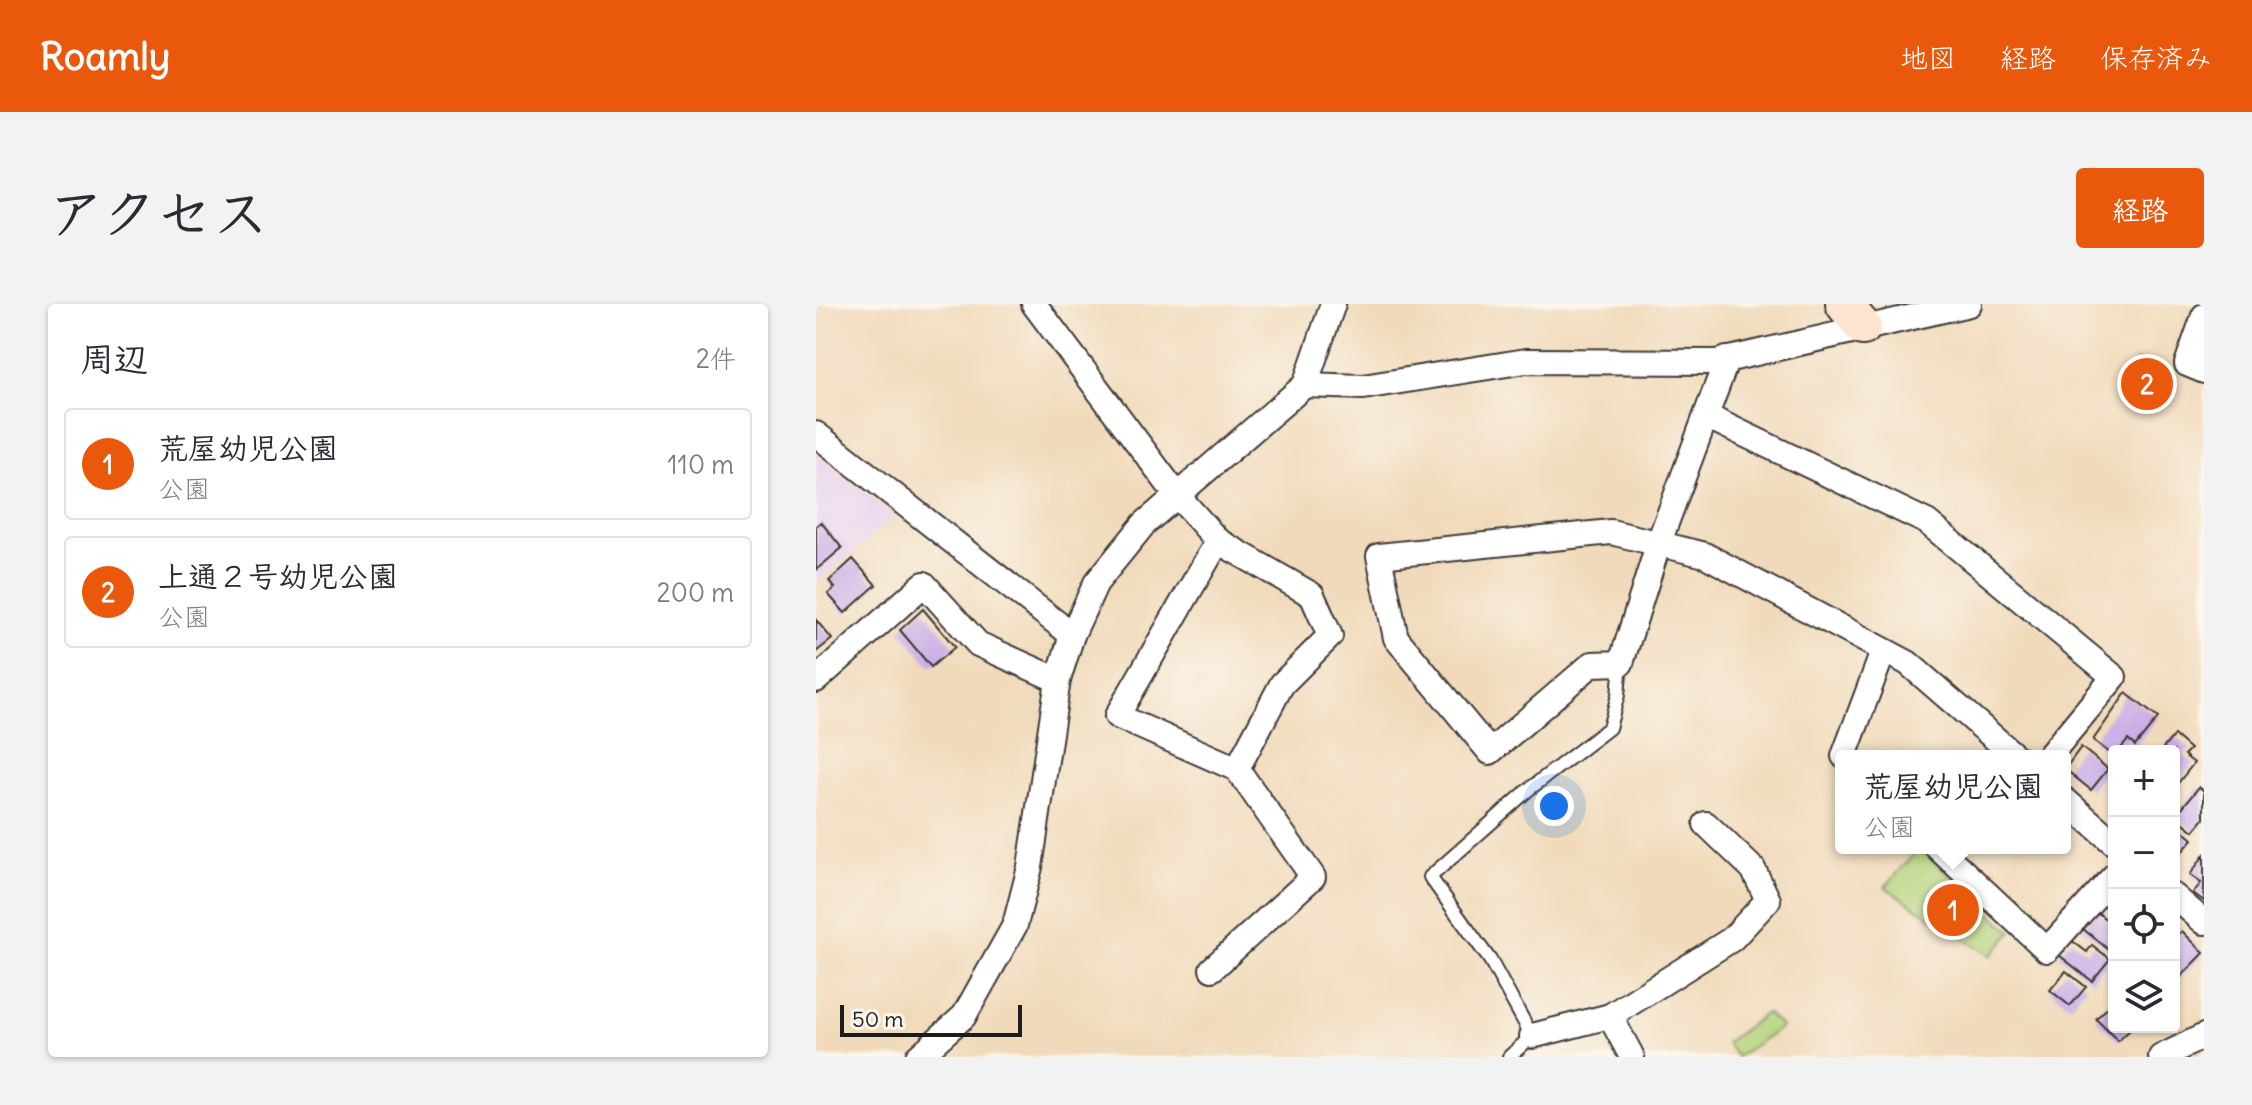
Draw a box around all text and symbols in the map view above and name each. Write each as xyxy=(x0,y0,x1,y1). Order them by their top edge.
text: Roamly xyxy=(40,33,170,80)
text: 地図 xyxy=(1900,40,1956,76)
text: 経路 xyxy=(2000,40,2056,76)
text: 保存済み xyxy=(2100,40,2212,76)
button: 経路 xyxy=(2076,168,2204,248)
text: アクセス xyxy=(48,178,269,248)
text: 周辺 xyxy=(80,337,148,380)
text: 2件 xyxy=(696,342,736,375)
pin: 2 xyxy=(2121,354,2173,414)
text: 荒屋幼児公園 xyxy=(158,429,338,467)
text: 1 xyxy=(103,448,113,481)
text: 110 m xyxy=(667,448,734,481)
text: 公園 xyxy=(158,472,210,505)
text: 上通２号幼児公園 xyxy=(158,557,398,595)
text: 2 xyxy=(101,576,115,609)
text: 200 m xyxy=(657,576,734,609)
text: 公園 xyxy=(158,600,210,633)
map controls xyxy=(2108,745,2180,1033)
button: + xyxy=(2108,745,2180,817)
popup xyxy=(1835,750,2071,854)
text: 荒屋幼児公園 xyxy=(1863,767,2043,805)
your location xyxy=(1534,786,1574,826)
text: 公園 xyxy=(1863,810,1915,843)
button: − xyxy=(2108,817,2180,889)
pin: 1 xyxy=(1927,880,1979,940)
button: locate xyxy=(2108,889,2180,961)
button: layers xyxy=(2108,961,2180,1033)
scale bar xyxy=(840,1001,1022,1037)
text: 50 m xyxy=(852,1005,904,1033)

